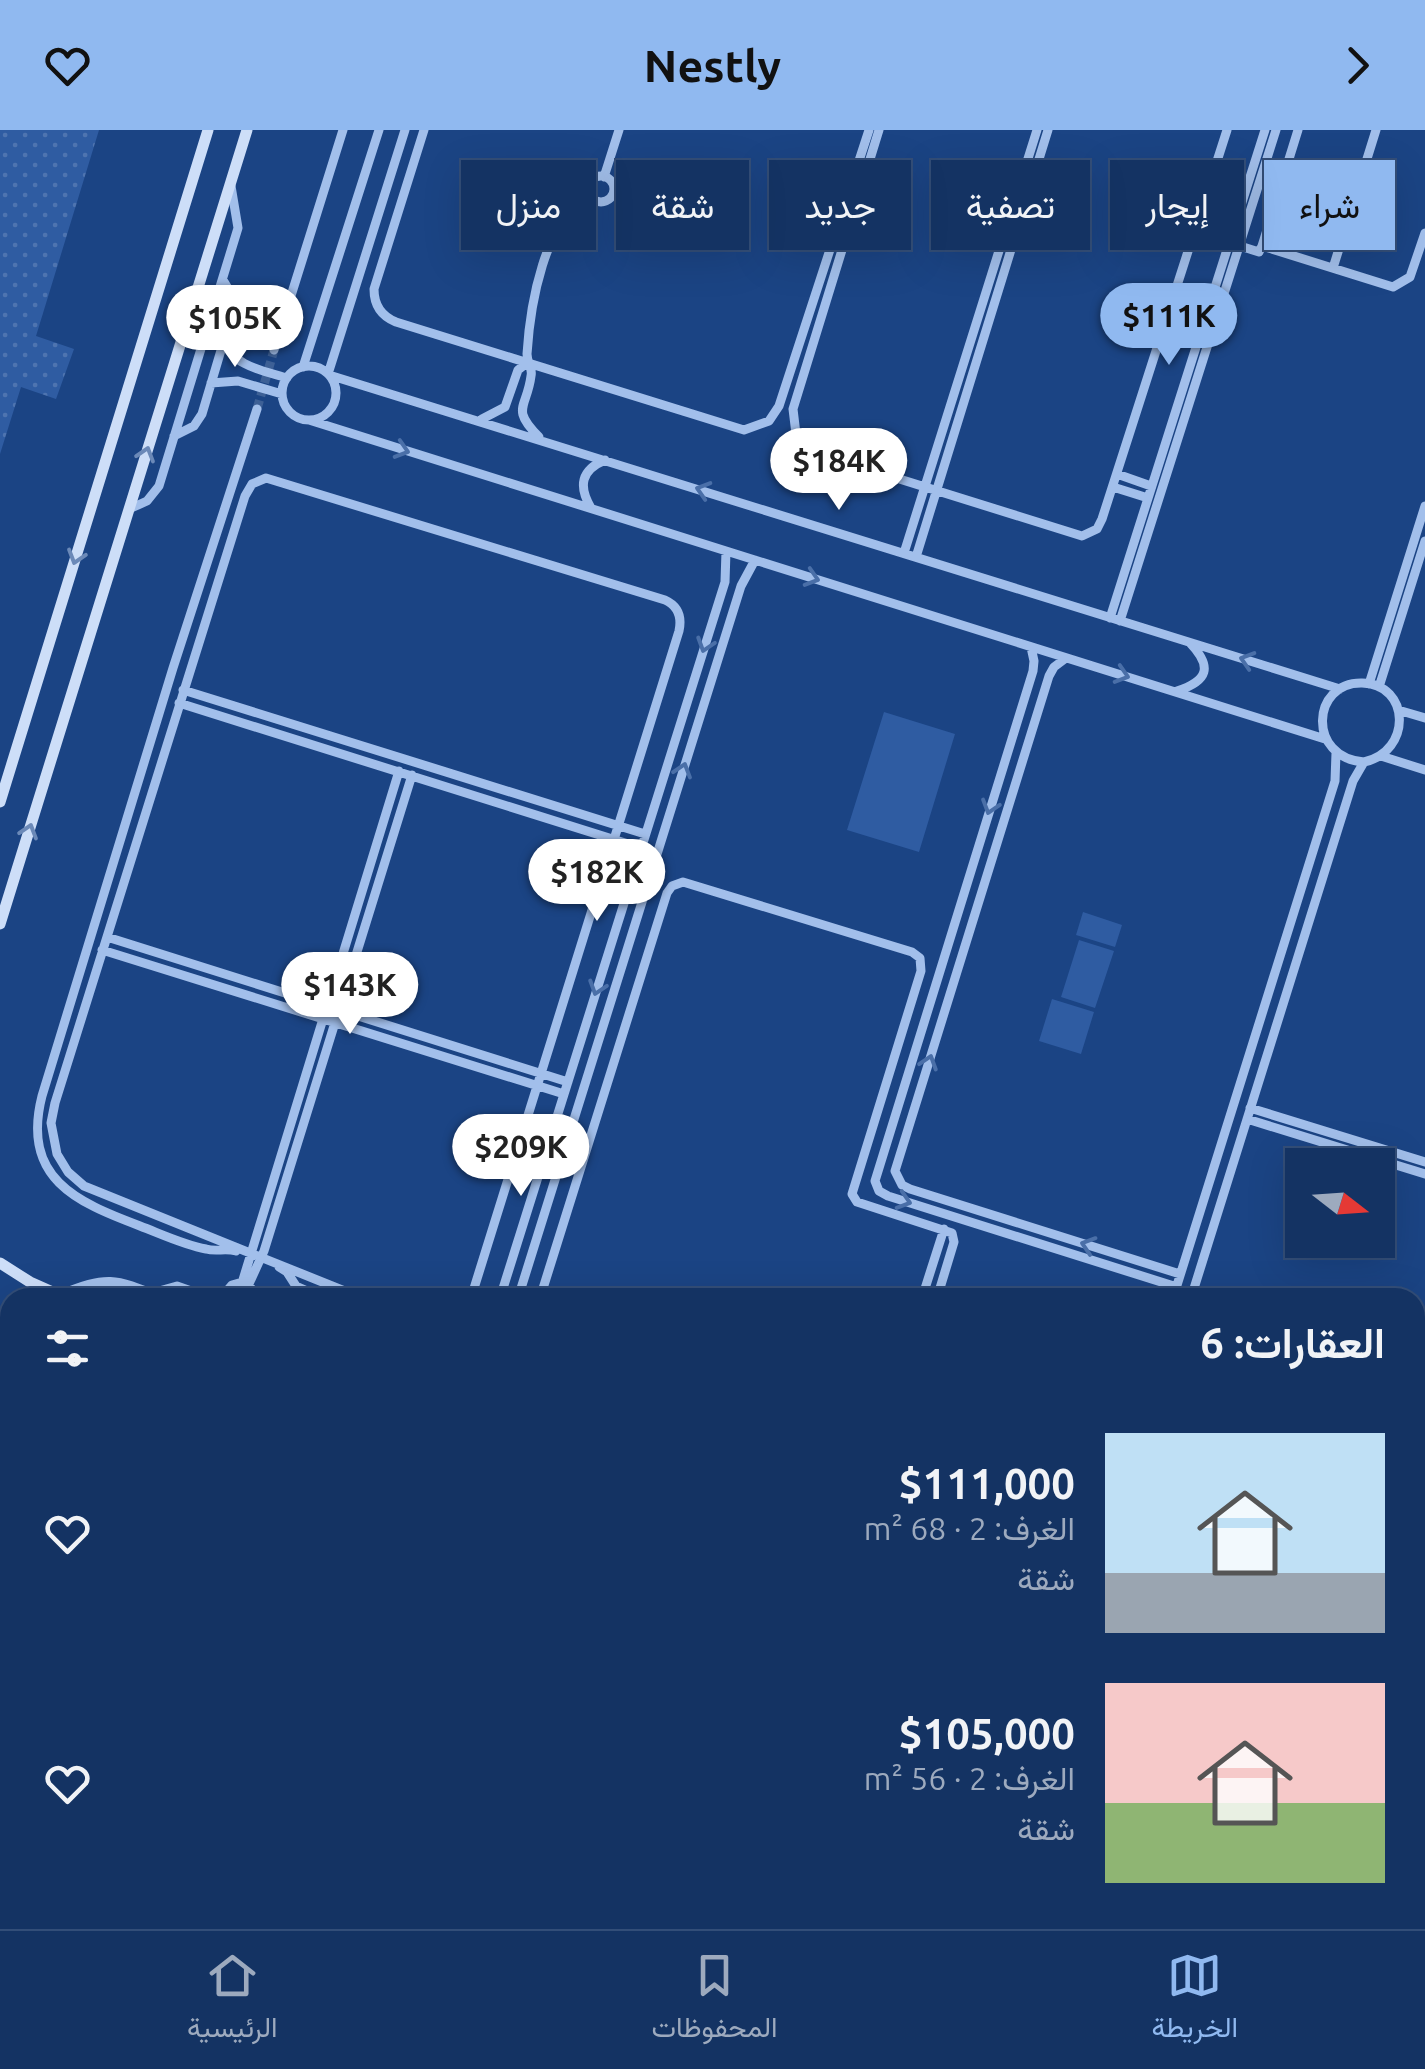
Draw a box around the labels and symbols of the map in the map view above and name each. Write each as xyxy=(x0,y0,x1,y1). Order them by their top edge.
pin: $111K xyxy=(1099,283,1239,368)
pin: $105K xyxy=(165,285,305,370)
pin: $184K xyxy=(769,428,909,513)
one-way arrow xyxy=(393,438,410,459)
one-way arrow xyxy=(134,446,155,463)
one-way arrow xyxy=(695,482,712,502)
one-way arrow xyxy=(67,548,88,565)
one-way arrow xyxy=(803,566,820,587)
one-way arrow xyxy=(696,635,716,652)
one-way arrow xyxy=(1240,652,1257,672)
one-way arrow xyxy=(1113,664,1130,684)
one-way arrow xyxy=(672,763,692,780)
one-way arrow xyxy=(981,797,1002,814)
one-way arrow xyxy=(17,824,38,841)
pin: $182K xyxy=(527,839,667,924)
pin: $143K xyxy=(280,952,420,1037)
one-way arrow xyxy=(589,979,609,996)
one-way arrow xyxy=(917,1054,938,1071)
pin: $209K xyxy=(451,1114,591,1199)
north arrow xyxy=(1285,1148,1395,1258)
one-way arrow xyxy=(895,1189,912,1210)
one-way arrow xyxy=(1080,1236,1097,1257)

